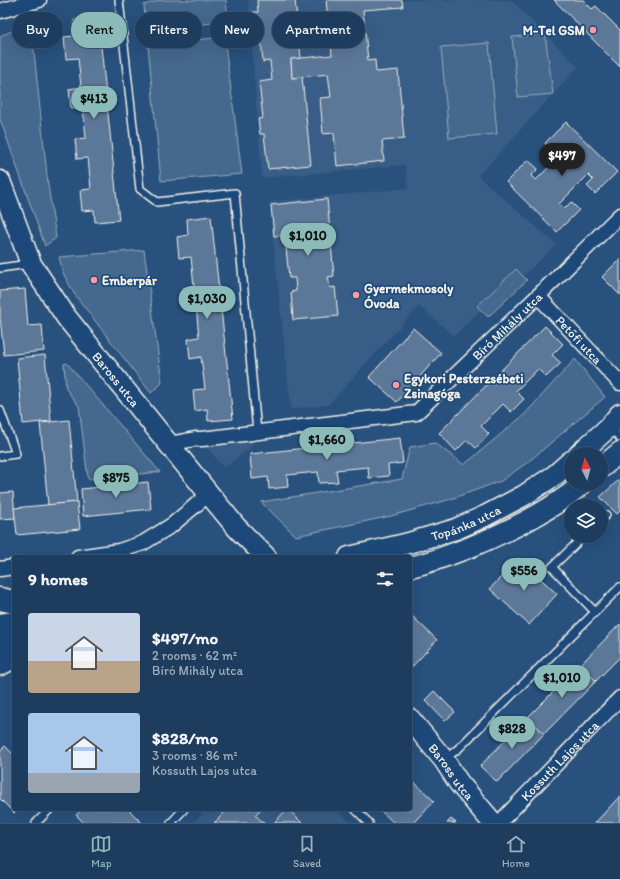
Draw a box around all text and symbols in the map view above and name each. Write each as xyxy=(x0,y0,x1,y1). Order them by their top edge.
chip: Buy xyxy=(12,12,63,48)
chip: Rent xyxy=(71,12,127,48)
chip: Filters xyxy=(135,12,202,48)
chip: New xyxy=(210,12,264,48)
chip: Apartment xyxy=(272,12,365,48)
place label: M-Tel GSM xyxy=(523,23,585,38)
marker: M-Tel GSM xyxy=(588,25,598,35)
pin: $413 xyxy=(70,86,118,120)
text: $413 xyxy=(80,91,108,106)
pin: $497 xyxy=(538,143,586,177)
text: $497 xyxy=(548,148,576,163)
pin: $1,010 xyxy=(275,223,341,257)
text: $1,010 xyxy=(289,228,327,243)
place label: Emberpár xyxy=(102,273,158,289)
marker: Emberpár xyxy=(89,275,99,285)
place label: Gyermekmosoly Óvoda xyxy=(364,281,454,311)
pin: $1,030 xyxy=(174,286,240,320)
street label: Bíró Mihály utca xyxy=(469,289,546,363)
marker: Gyermekmosoly Óvoda xyxy=(351,290,361,300)
text: $1,030 xyxy=(188,291,226,306)
street label: Petőfi utca xyxy=(552,313,605,367)
street label: Baross utca xyxy=(89,349,143,410)
place label: Egykori Pesterzsébeti Zsinagóga xyxy=(404,371,524,402)
marker: Egykori Pesterzsébeti Zsinagóga xyxy=(391,380,401,390)
pin: $1,660 xyxy=(294,427,360,461)
text: $1,660 xyxy=(308,432,346,447)
north arrow xyxy=(564,447,608,491)
map controls xyxy=(564,447,608,543)
pin: $875 xyxy=(92,465,140,499)
text: $875 xyxy=(103,470,130,485)
button: layers xyxy=(564,499,608,543)
street label: Topánka utca xyxy=(429,502,504,544)
pin: $556 xyxy=(500,558,548,592)
text: $556 xyxy=(510,563,538,578)
icon: filters xyxy=(374,568,396,590)
text: 9 homes xyxy=(28,569,88,589)
text: $497/mo xyxy=(152,628,218,648)
icon: home xyxy=(60,629,108,677)
text: 2 rooms · 62 m² xyxy=(152,648,237,663)
text: Bíró Mihály utca xyxy=(152,663,243,678)
pin: $1,010 xyxy=(529,665,595,699)
text: $1,010 xyxy=(543,670,581,685)
pin: $828 xyxy=(488,716,536,750)
street label: Kossuth Lajos utca xyxy=(518,718,602,804)
text: $828 xyxy=(498,721,526,736)
text: $828/mo xyxy=(152,728,218,748)
icon: home xyxy=(60,729,108,777)
street label: Baross utca xyxy=(425,741,477,803)
text: 3 rooms · 86 m² xyxy=(152,748,238,763)
text: Kossuth Lajos utca xyxy=(152,763,257,778)
tab: Map xyxy=(90,833,112,870)
tab: Saved xyxy=(293,833,321,870)
tab: Home xyxy=(502,833,530,870)

